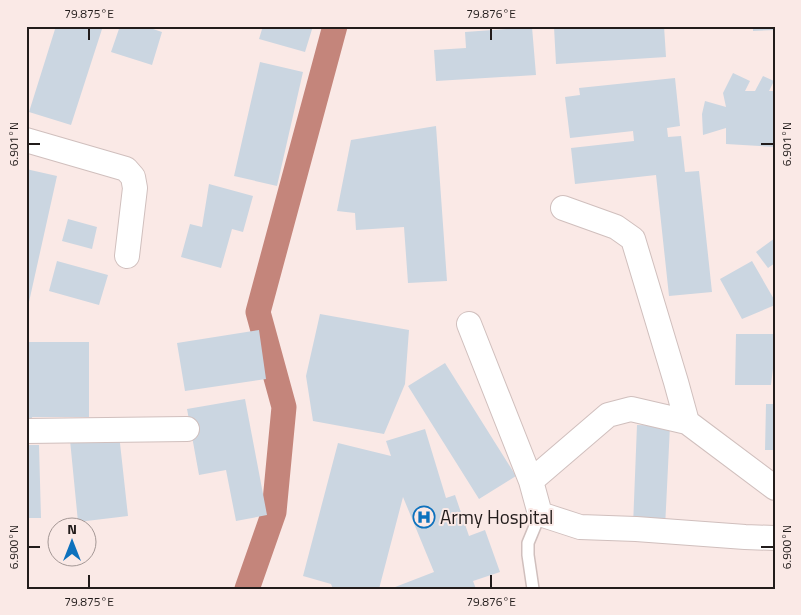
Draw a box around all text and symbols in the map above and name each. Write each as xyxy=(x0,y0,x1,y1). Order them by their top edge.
text: 79.875°E xyxy=(64,4,114,23)
text: 79.876°E xyxy=(466,4,516,23)
text: 6.901°N xyxy=(4,122,23,166)
text: 6.901°N xyxy=(777,122,796,166)
place label: Army Hospital xyxy=(440,502,553,531)
hospital icon: Army Hospital xyxy=(412,505,436,529)
north arrow xyxy=(48,518,98,568)
text: N xyxy=(67,518,77,539)
text: 6.900°N xyxy=(4,525,23,569)
text: 6.900°N xyxy=(777,525,796,569)
text: 79.875°E xyxy=(64,592,114,611)
text: 79.876°E xyxy=(466,592,516,611)

